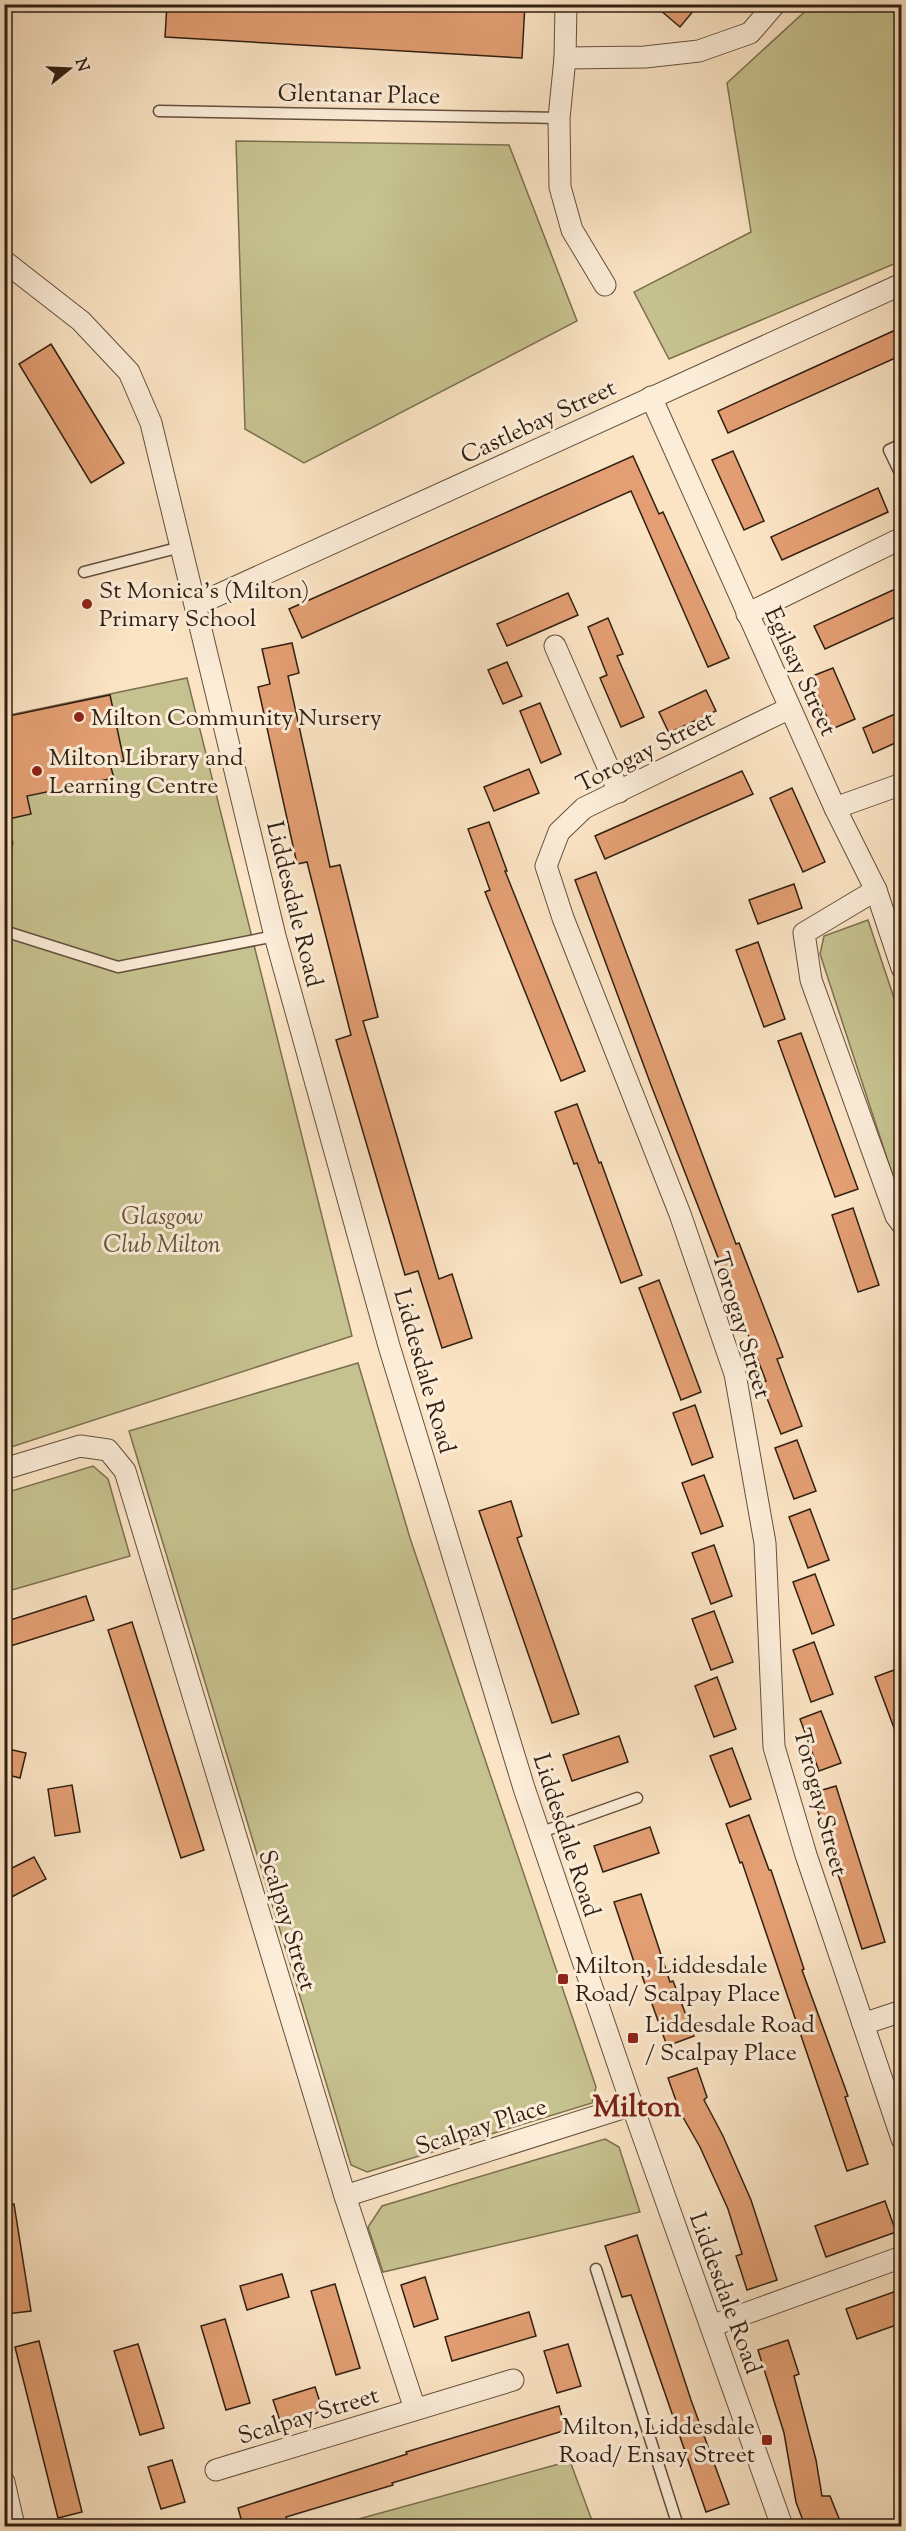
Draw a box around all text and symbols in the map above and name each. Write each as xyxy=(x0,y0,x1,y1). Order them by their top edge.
north arrow xyxy=(39,39,99,99)
text: N xyxy=(68,56,94,75)
street label: Glentanar Place xyxy=(277,78,441,114)
street label: Castlebay Street xyxy=(456,372,622,474)
place label: St Monica's (Milton) Primary School xyxy=(99,575,309,637)
marker: St Monica's (Milton) Primary School xyxy=(80,597,94,611)
street label: Egilsay Street xyxy=(754,602,844,742)
place label: Milton Community Nursery xyxy=(91,702,382,736)
street label: Torogay Street xyxy=(571,703,721,802)
marker: Milton Community Nursery xyxy=(72,710,86,724)
place label: Milton Library and Learning Centre xyxy=(49,742,244,804)
marker: Milton Library and Learning Centre xyxy=(30,764,44,778)
street label: Liddesdale Road xyxy=(256,818,330,991)
park label: Glasgow Club Milton xyxy=(103,1201,221,1263)
street label: Torogay Street xyxy=(702,1248,778,1403)
street label: Liddesdale Road xyxy=(383,1285,463,1458)
street label: Torogay Street xyxy=(783,1725,855,1880)
street label: Liddesdale Road xyxy=(523,1750,608,1922)
street label: Scalpay Street xyxy=(249,1846,324,1995)
place label: Milton, Liddesdale Road/ Scalpay Place xyxy=(575,1950,780,2012)
marker: Milton, Liddesdale Road/ Scalpay Place xyxy=(556,1972,570,1986)
place label: Liddesdale Road / Scalpay Place xyxy=(645,2009,815,2071)
marker: Liddesdale Road / Scalpay Place xyxy=(626,2031,640,2045)
district label: Milton xyxy=(593,2087,682,2130)
street label: Scalpay Place xyxy=(411,2091,552,2165)
street label: Liddesdale Road xyxy=(679,2208,769,2380)
street label: Scalpay Street xyxy=(234,2379,383,2454)
place label: Milton, Liddesdale Road/ Ensay Street xyxy=(559,2411,755,2473)
marker: Milton, Liddesdale Road/ Ensay Street xyxy=(760,2433,774,2447)

